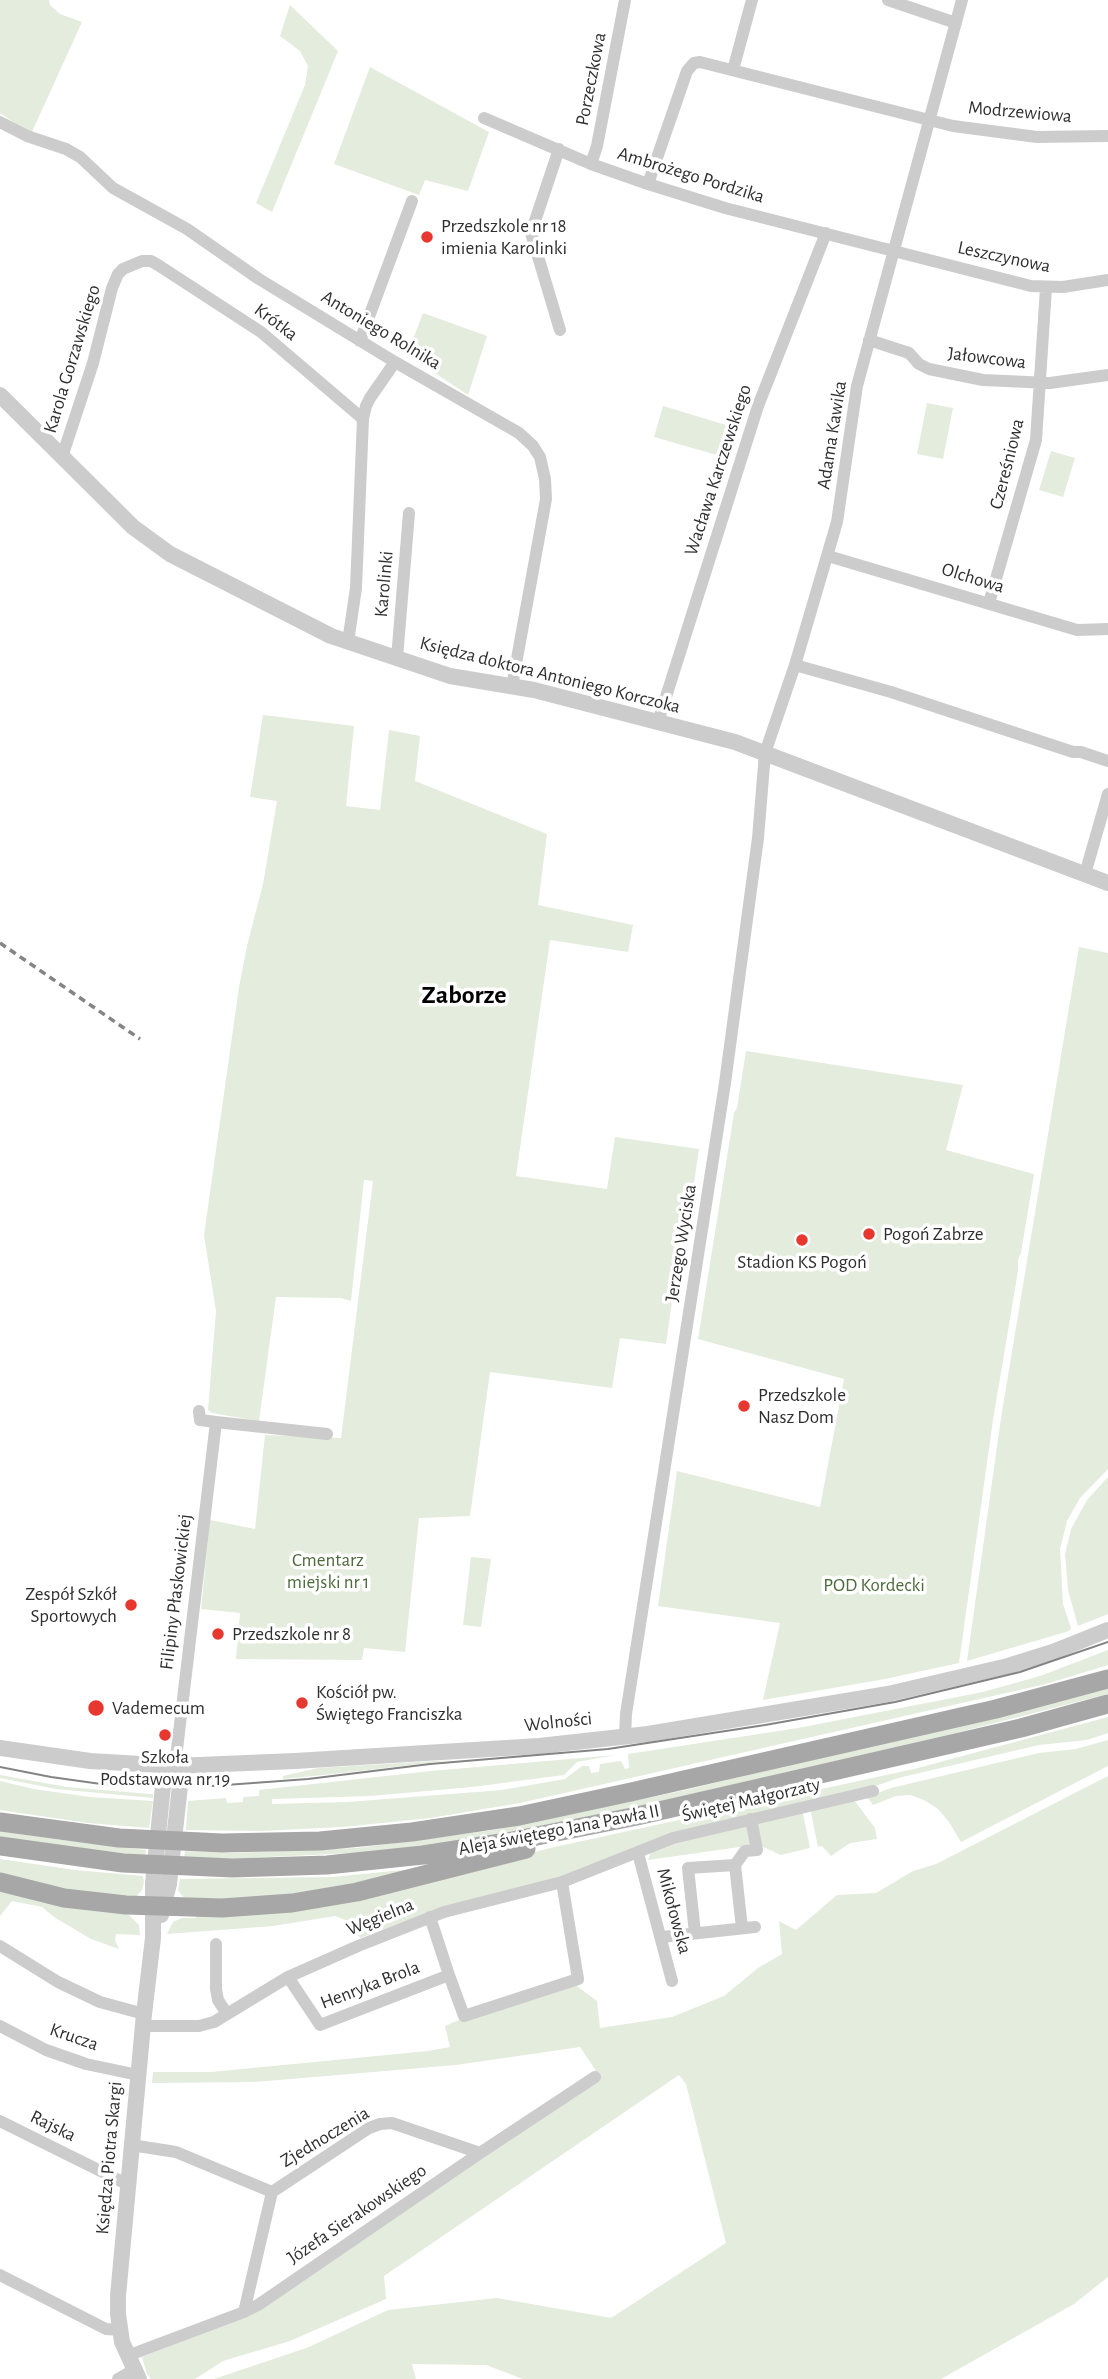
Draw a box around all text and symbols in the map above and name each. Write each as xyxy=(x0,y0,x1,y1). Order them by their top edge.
street label: Porzeczkowa xyxy=(571,30,611,128)
street label: Modrzewiowa xyxy=(967,96,1073,128)
street label: Ambrożego Pordzika xyxy=(615,142,767,208)
place label: Przedszkole nr 18 imienia Karolinki xyxy=(441,215,567,259)
marker: Przedszkole nr 18 imienia Karolinki xyxy=(419,229,435,245)
street label: Leszczynowa xyxy=(955,236,1053,278)
street label: Karola Gorzawskiego xyxy=(39,282,105,436)
street label: Antoniego Rolnika xyxy=(317,285,445,375)
street label: Krótka xyxy=(250,298,302,346)
street label: Jałowcowa xyxy=(947,342,1027,374)
street label: Adama Kawika xyxy=(812,379,852,491)
street label: Wacława Karczewskiego xyxy=(680,382,756,558)
street label: Czereśniowa xyxy=(985,416,1029,512)
street label: Karolinki xyxy=(370,550,398,618)
street label: Olchowa xyxy=(939,558,1007,598)
street label: Księdza doktora Antoniego Korczoka xyxy=(417,632,683,718)
district label: Zaborze xyxy=(421,979,507,1011)
street label: Jerzego Wyciska xyxy=(660,1183,702,1303)
place label: Pogoń Zabrze xyxy=(883,1223,984,1245)
marker: Pogoń Zabrze xyxy=(861,1226,877,1242)
marker: Stadion KS Pogoń xyxy=(794,1232,810,1248)
place label: Stadion KS Pogoń xyxy=(737,1251,867,1273)
place label: Przedszkole Nasz Dom xyxy=(758,1384,846,1428)
marker: Przedszkole Nasz Dom xyxy=(736,1398,752,1414)
street label: Filipiny Płaskowickiej xyxy=(155,1513,197,1671)
park label: Cmentarz miejski nr 1 xyxy=(287,1549,369,1593)
park label: POD Kordecki xyxy=(823,1574,925,1596)
place label: Zespół Szkół Sportowych xyxy=(25,1583,117,1627)
marker: Zespół Szkół Sportowych xyxy=(123,1597,139,1613)
place label: Przedszkole nr 8 xyxy=(232,1623,351,1645)
marker: Przedszkole nr 8 xyxy=(210,1626,226,1642)
place label: Kościół pw. Świętego Franciszka xyxy=(316,1681,463,1725)
marker: Kościół pw. Świętego Franciszka xyxy=(294,1695,310,1711)
place label: Vademecum xyxy=(112,1697,205,1719)
marker: Vademecum xyxy=(86,1698,106,1718)
street label: Wolności xyxy=(523,1707,593,1737)
marker: Szkoła Podstawowa nr 19 xyxy=(157,1727,173,1743)
place label: Szkoła Podstawowa nr 19 xyxy=(100,1746,230,1790)
street label: Świętej Małgorzaty xyxy=(680,1773,822,1827)
street label: Aleja świętego Jana Pawła II xyxy=(457,1799,661,1861)
street label: Mikołowska xyxy=(652,1865,696,1957)
street label: Węgielna xyxy=(343,1893,417,1941)
street label: Henryka Brola xyxy=(317,1956,423,2014)
street label: Krucza xyxy=(47,2018,101,2056)
street label: Księdza Piotra Skargi xyxy=(91,2080,127,2236)
street label: Zjednoczenia xyxy=(276,2102,374,2172)
street label: Rajska xyxy=(26,2105,80,2147)
street label: Józefa Sierakowskiego xyxy=(283,2159,431,2269)

